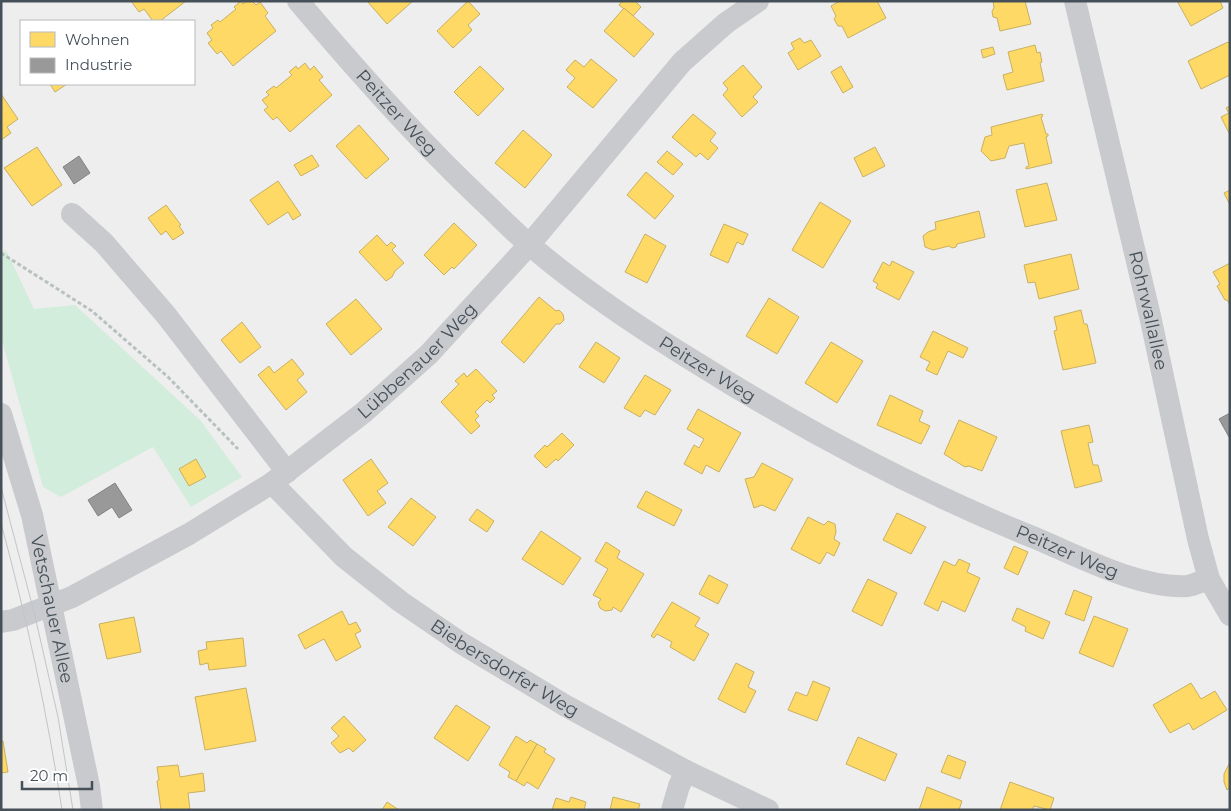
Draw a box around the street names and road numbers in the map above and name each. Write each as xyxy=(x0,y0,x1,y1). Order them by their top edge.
street label: Peitzer Weg xyxy=(351,65,442,160)
street label: Rohrwallallee xyxy=(1124,249,1172,372)
street label: Lübbenauer Weg xyxy=(353,298,482,424)
street label: Peitzer Weg xyxy=(655,331,760,408)
street label: Peitzer Weg xyxy=(1013,520,1122,583)
street label: Vetschauer Allee xyxy=(26,533,78,685)
street label: Biebersdorfer Weg xyxy=(426,614,583,722)

